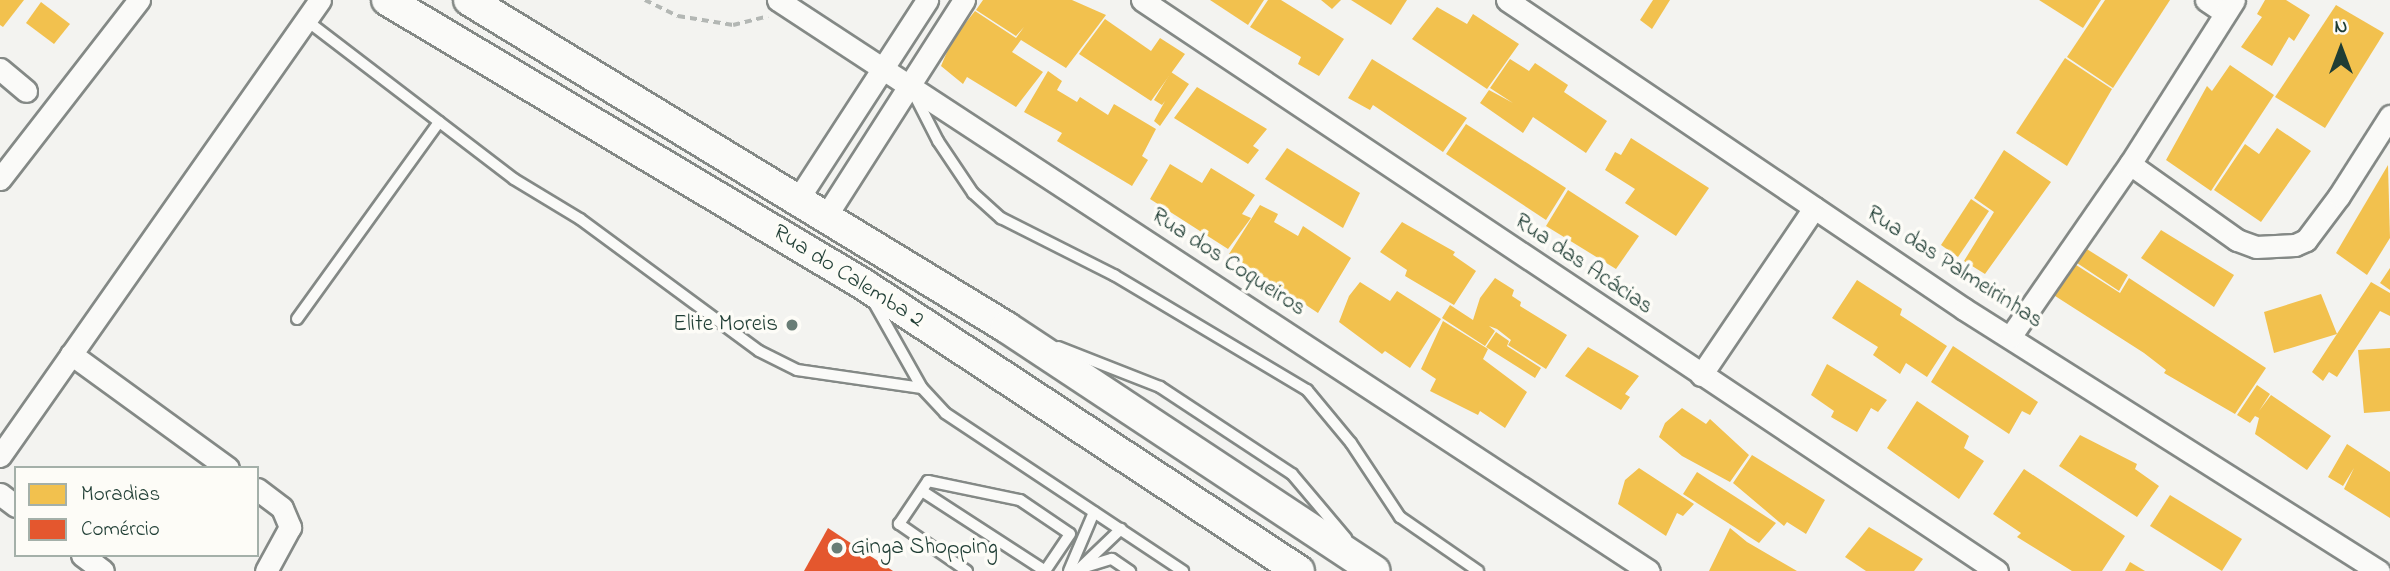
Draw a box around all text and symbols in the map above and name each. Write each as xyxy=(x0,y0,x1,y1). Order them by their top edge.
north arrow xyxy=(2306,14,2376,84)
text: N xyxy=(2335,14,2347,41)
street label: Rua das Palmeirinhas xyxy=(1861,201,2047,335)
street label: Rua dos Coqueiros xyxy=(1146,203,1310,323)
street label: Rua das Acácias xyxy=(1508,208,1658,322)
street label: Rua do Calemba 2 xyxy=(767,219,929,335)
place label: Elite Moreis xyxy=(673,311,778,339)
marker: Elite Moreis xyxy=(784,317,800,333)
legend xyxy=(14,466,259,557)
text: Moradias xyxy=(81,480,160,510)
text: Comércio xyxy=(81,515,160,545)
place label: Ginga Shopping xyxy=(851,534,998,562)
marker: Ginga Shopping xyxy=(829,540,845,556)

